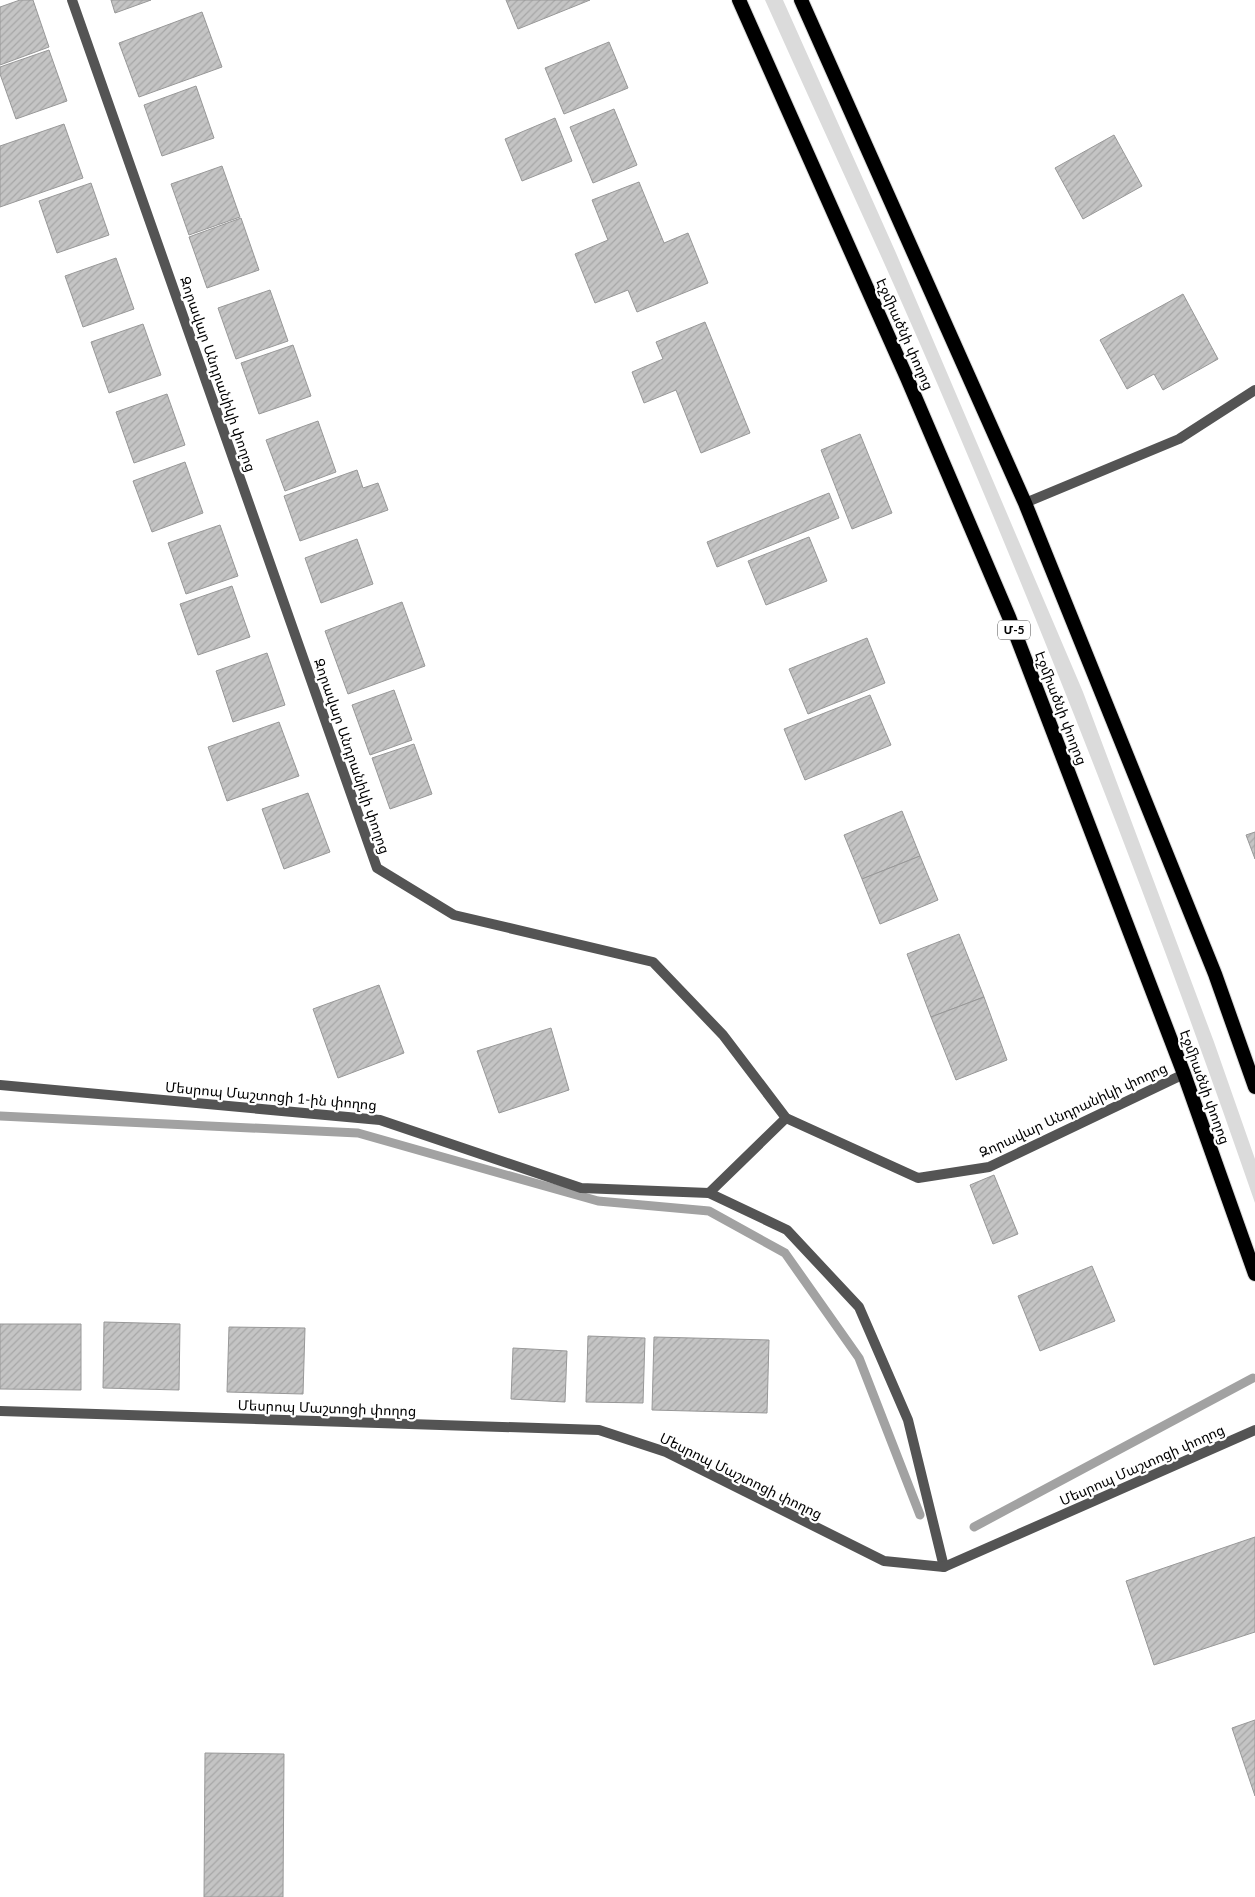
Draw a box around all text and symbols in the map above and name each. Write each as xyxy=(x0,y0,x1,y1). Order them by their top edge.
street label: Զորավար Անդրանիկի փողոց xyxy=(177,274,260,474)
street label: Էջմիածնի փողոց xyxy=(873,275,938,392)
road number: Մ-5 xyxy=(998,620,1030,640)
street label: Էջմիածնի փողոց xyxy=(1032,648,1091,767)
street label: Զորավար Անդրանիկի փողոց xyxy=(311,656,394,856)
street label: Էջմիածնի փողոց xyxy=(1177,1027,1234,1146)
street label: Զորավար Անդրանիկի փողոց xyxy=(976,1058,1170,1161)
street label: Մեսրոպ Մաշտոցի 1-ին փողոց xyxy=(165,1078,377,1113)
street label: Մեսրոպ Մաշտոցի փողոց xyxy=(237,1396,417,1419)
street label: Մեսրոպ Մաշտոցի փողոց xyxy=(1057,1420,1227,1509)
street label: Մեսրոպ Մաշտոցի փողոց xyxy=(657,1429,825,1522)

